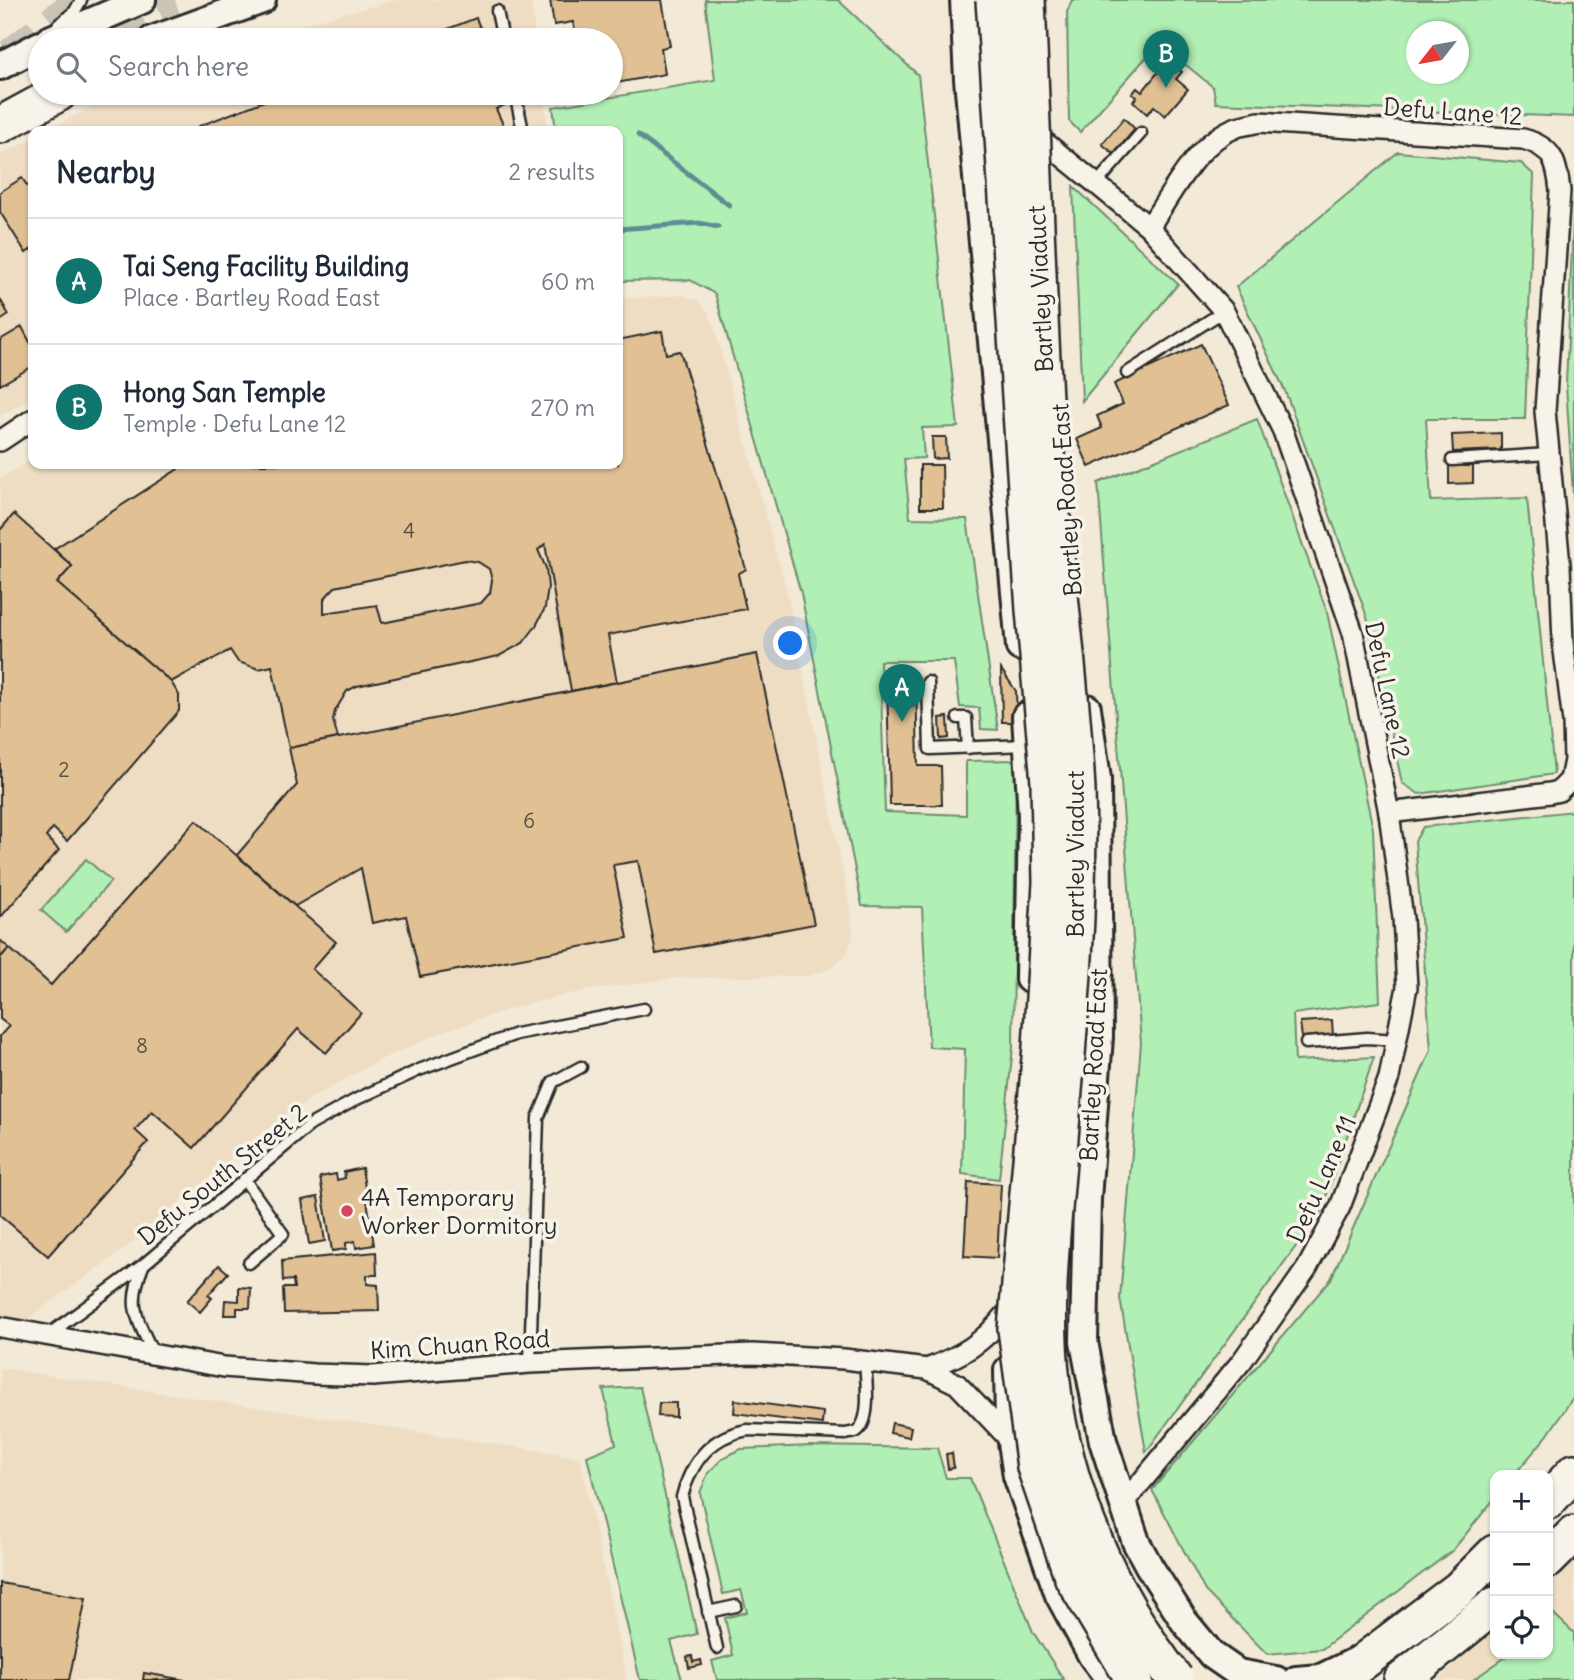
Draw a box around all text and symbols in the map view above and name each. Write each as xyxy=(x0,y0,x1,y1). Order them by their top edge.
north arrow xyxy=(1406,21,1469,84)
search box xyxy=(28,28,623,105)
pin: B xyxy=(1143,30,1189,88)
icon: search xyxy=(52,48,90,86)
text: Search here xyxy=(108,50,249,83)
street label: Defu Lane 12 xyxy=(1382,91,1524,131)
text: Nearby xyxy=(56,153,156,191)
text: 2 results xyxy=(509,157,595,186)
street label: Bartley Viaduct xyxy=(1021,205,1059,373)
text: Tai Seng Facility Building xyxy=(123,250,409,283)
text: A xyxy=(72,267,86,296)
text: 60 m xyxy=(541,267,595,296)
text: Place · Bartley Road East xyxy=(123,283,380,312)
text: Hong San Temple xyxy=(123,376,326,409)
text: B xyxy=(71,393,87,422)
text: 270 m xyxy=(530,393,595,422)
street label: Bartley Road East xyxy=(1044,402,1088,598)
text: Temple · Defu Lane 12 xyxy=(123,409,346,438)
house number: 4 xyxy=(403,517,415,544)
street label: Defu Lane 12 xyxy=(1359,619,1417,761)
your location xyxy=(773,626,807,660)
pin: A xyxy=(879,664,925,722)
house number: 2 xyxy=(58,756,70,783)
street label: Bartley Viaduct xyxy=(1060,770,1090,938)
house number: 6 xyxy=(523,807,535,834)
street label: Bartley Road East xyxy=(1073,968,1113,1162)
house number: 8 xyxy=(136,1032,148,1059)
street label: Defu South Street 2 xyxy=(131,1097,313,1251)
street label: Defu Lane 11 xyxy=(1280,1111,1362,1247)
place label: 4A Temporary Worker Dormitory xyxy=(361,1182,557,1240)
marker: 4A Temporary Worker Dormitory xyxy=(339,1203,355,1219)
street label: Kim Chuan Road xyxy=(369,1323,551,1365)
map controls xyxy=(1490,1470,1553,1659)
button: + xyxy=(1490,1470,1553,1533)
button: − xyxy=(1490,1533,1553,1596)
button: locate xyxy=(1490,1596,1553,1659)

